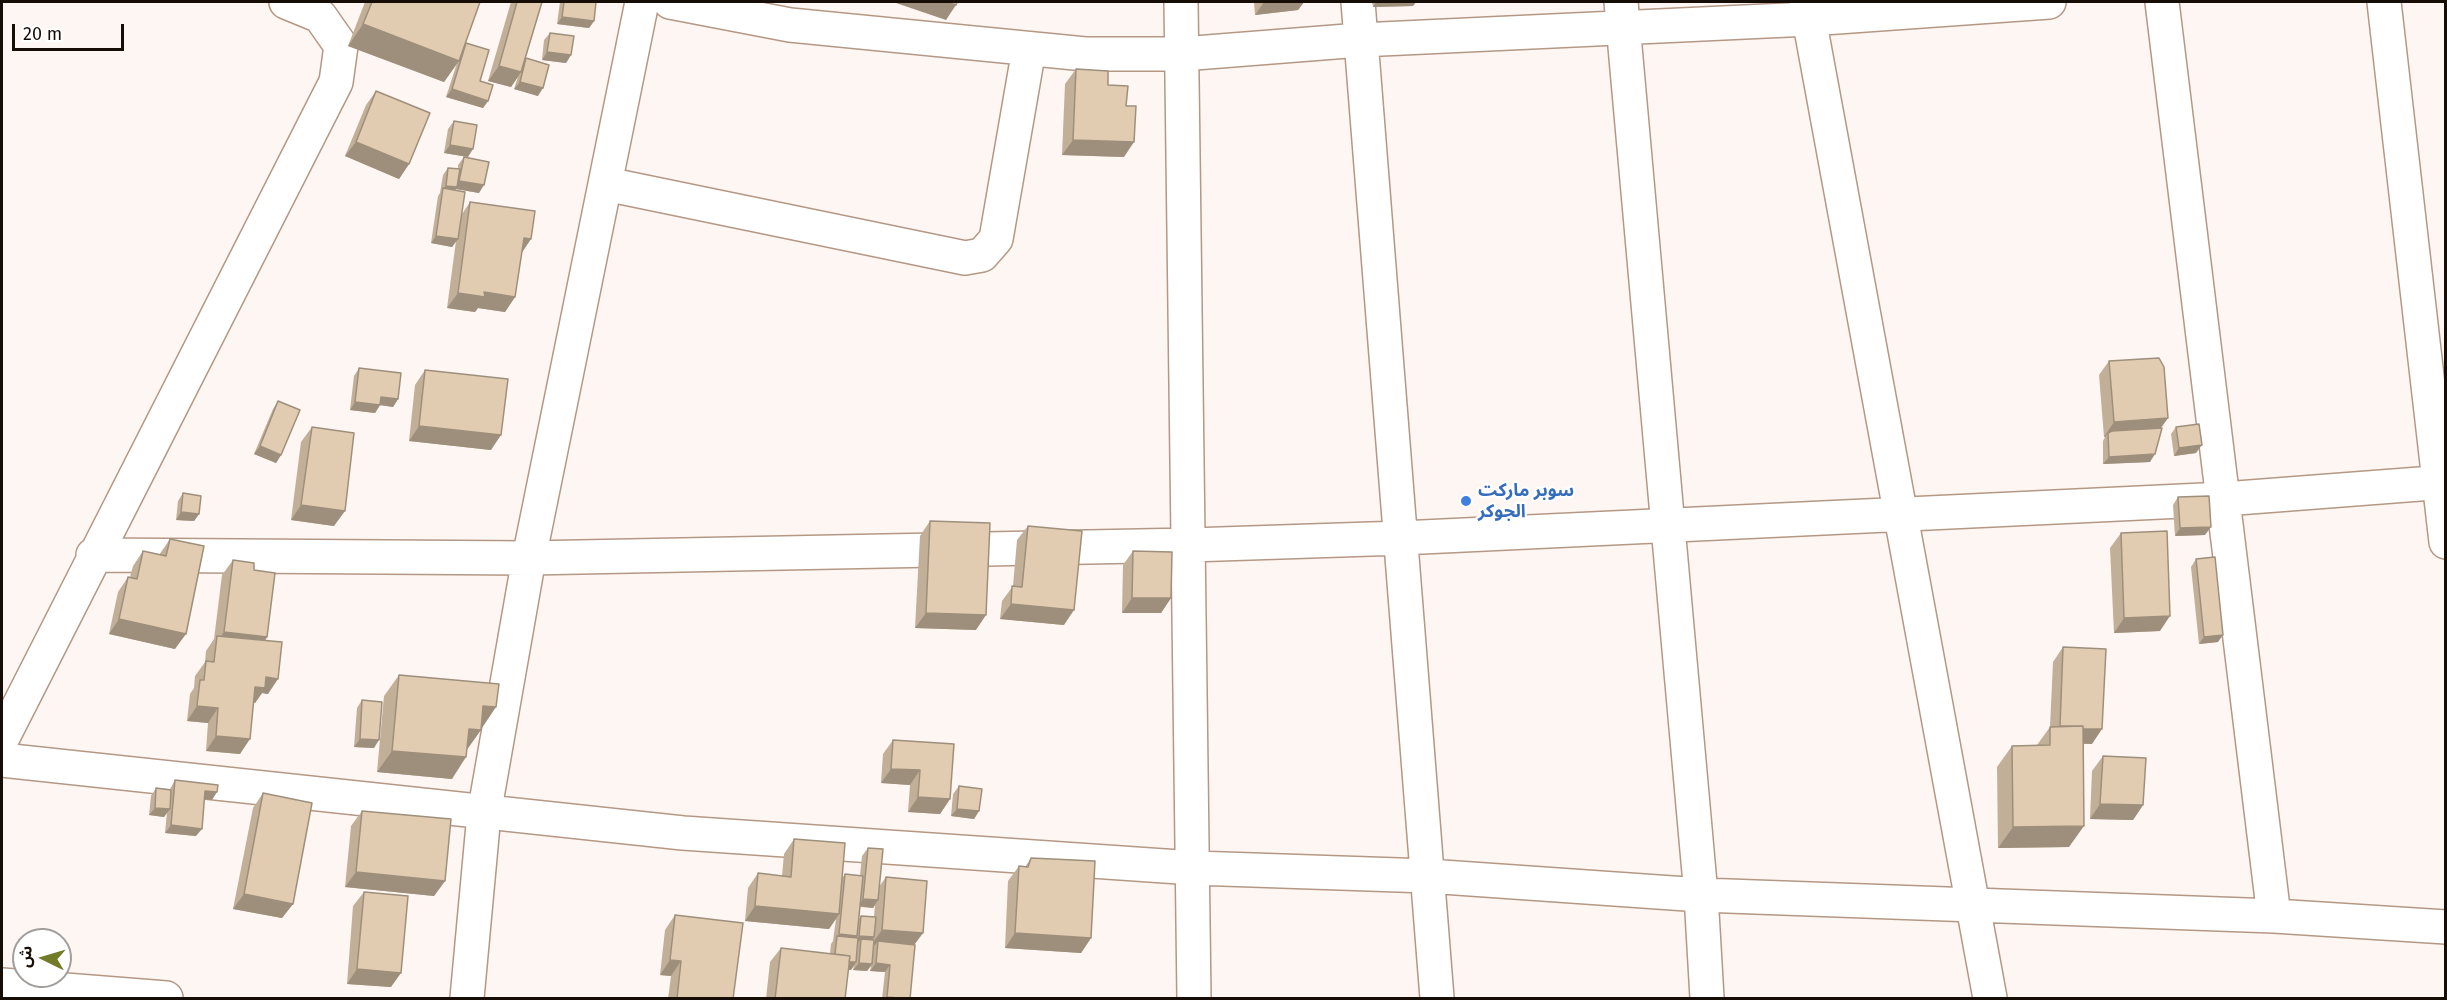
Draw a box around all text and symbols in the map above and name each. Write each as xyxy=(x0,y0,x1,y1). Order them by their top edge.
scale bar xyxy=(15,12,128,50)
text: 20 m xyxy=(23,23,62,45)
place label: سوبر ماركت الجوكر xyxy=(1478,480,1574,522)
marker: سوبر ماركت الجوكر xyxy=(1459,494,1473,508)
north arrow xyxy=(12,928,72,988)
text: ش xyxy=(15,945,36,968)

